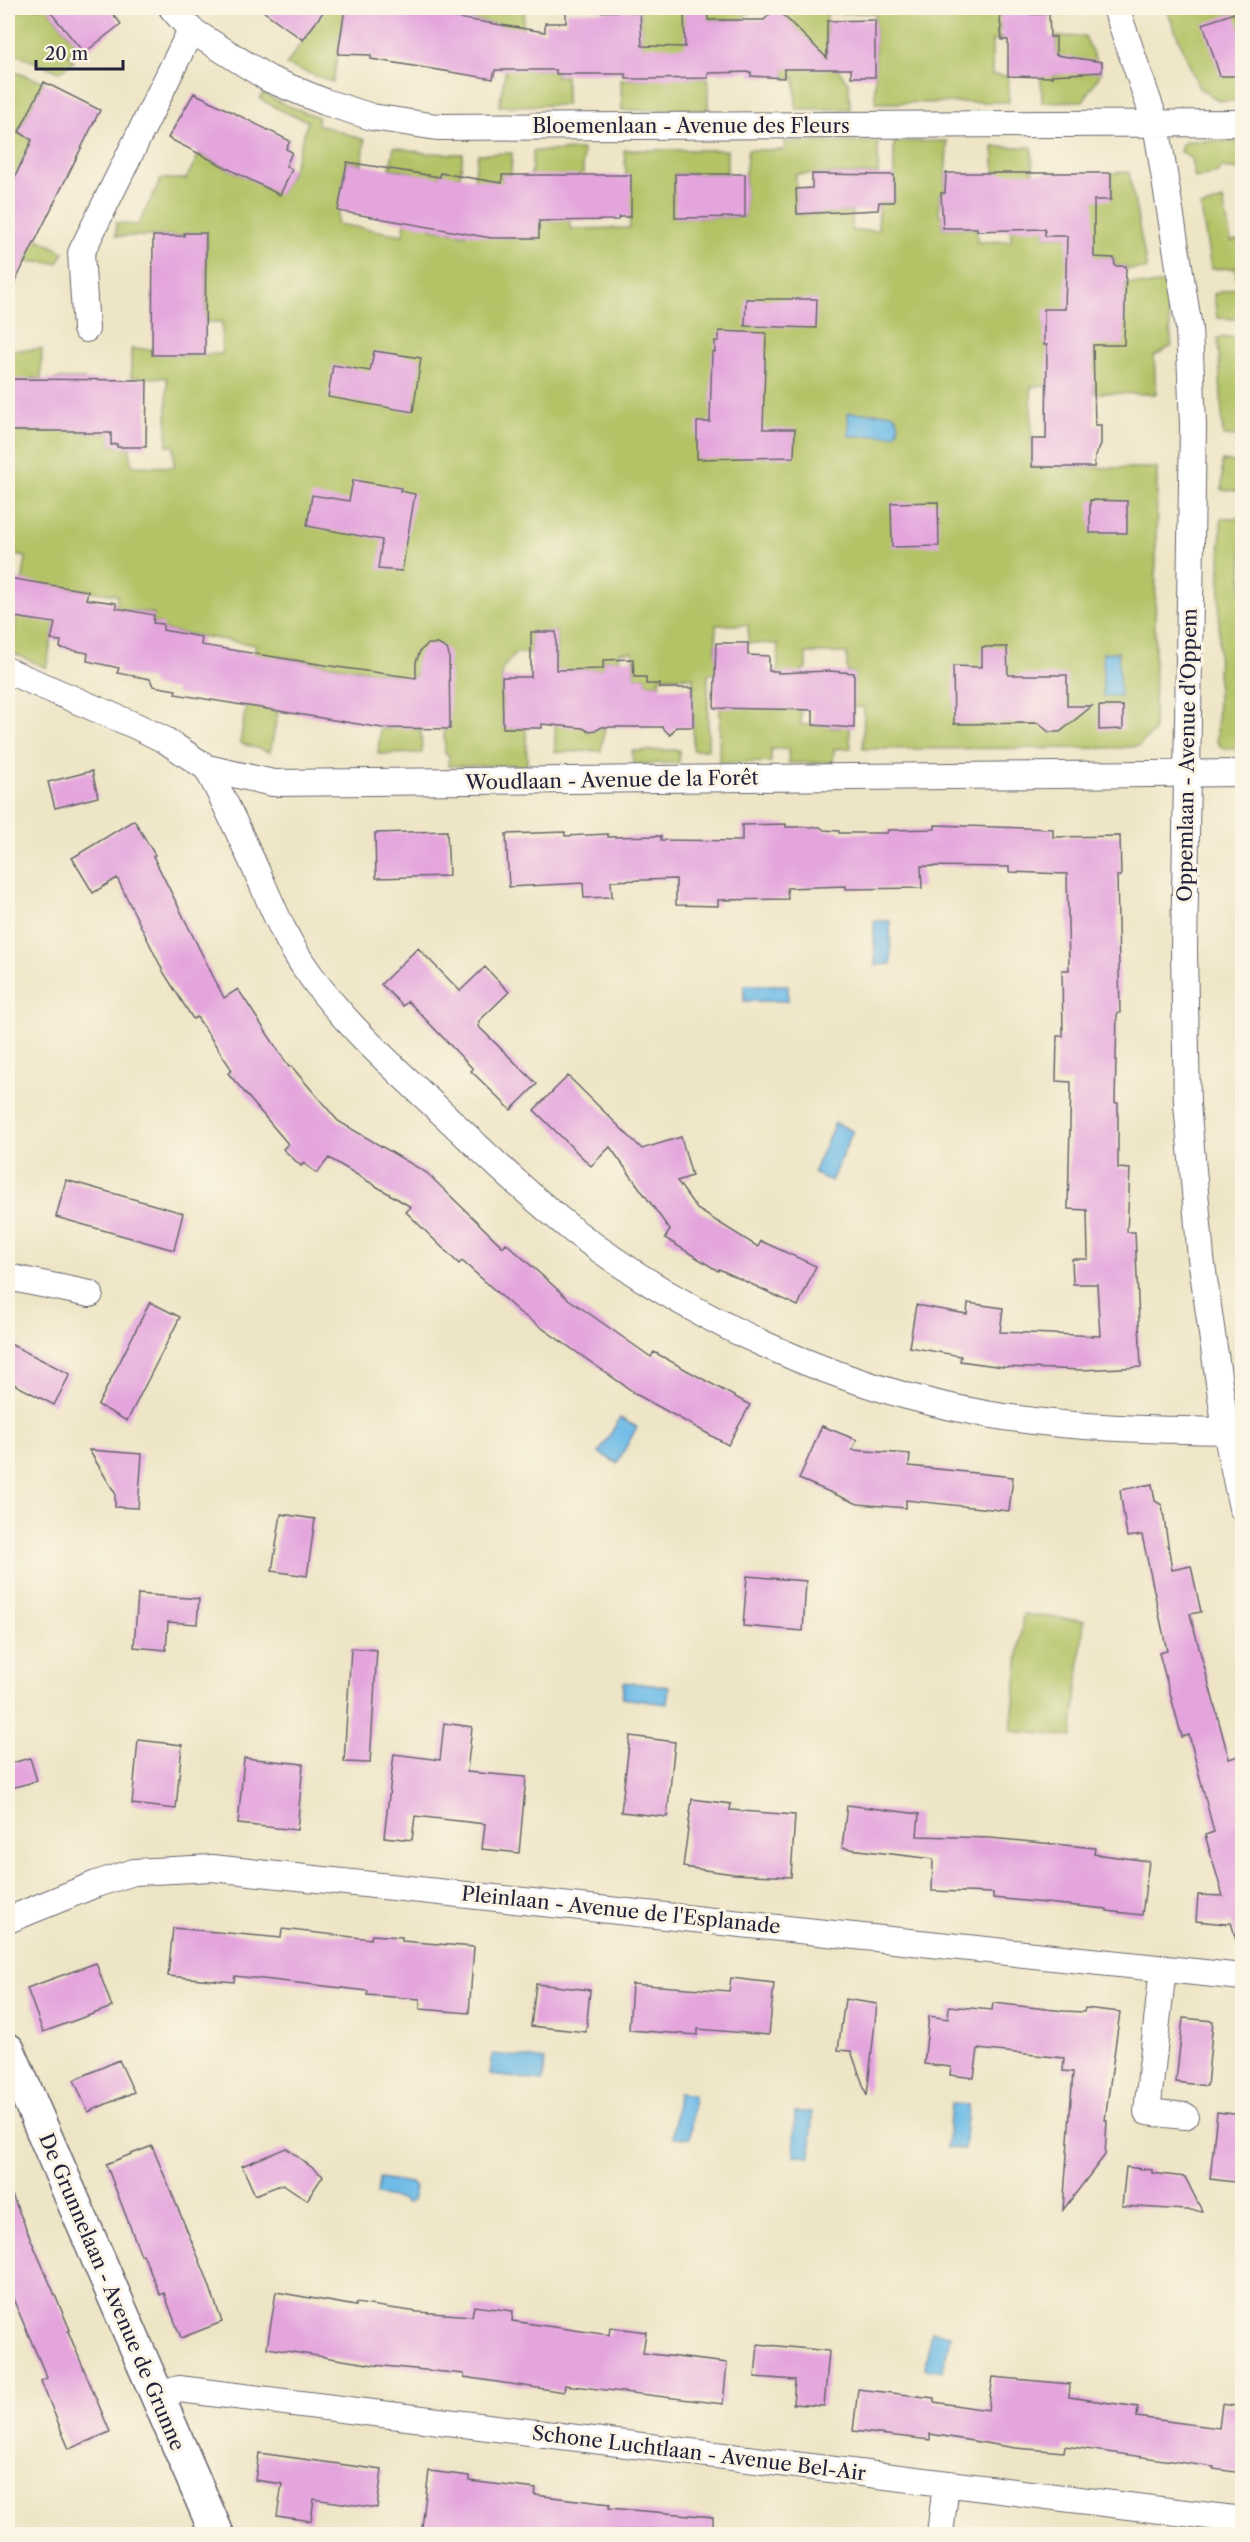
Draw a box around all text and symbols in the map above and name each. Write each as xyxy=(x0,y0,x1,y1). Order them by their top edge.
scale bar xyxy=(36,33,123,71)
text: 20 m xyxy=(45,43,89,65)
street label: Bloemenlaan - Avenue des Fleurs xyxy=(532,114,850,138)
street label: Oppemlaan - Avenue d'Oppem xyxy=(1172,608,1202,902)
street label: Woudlaan - Avenue de la Forêt xyxy=(464,765,759,795)
street label: Pleinlaan - Avenue de l'Esplanade xyxy=(460,1881,782,1939)
street label: De Grunnelaan - Avenue de Grunne xyxy=(34,2130,190,2454)
street label: Schone Luchtlaan - Avenue Bel-Air xyxy=(531,2421,868,2485)

